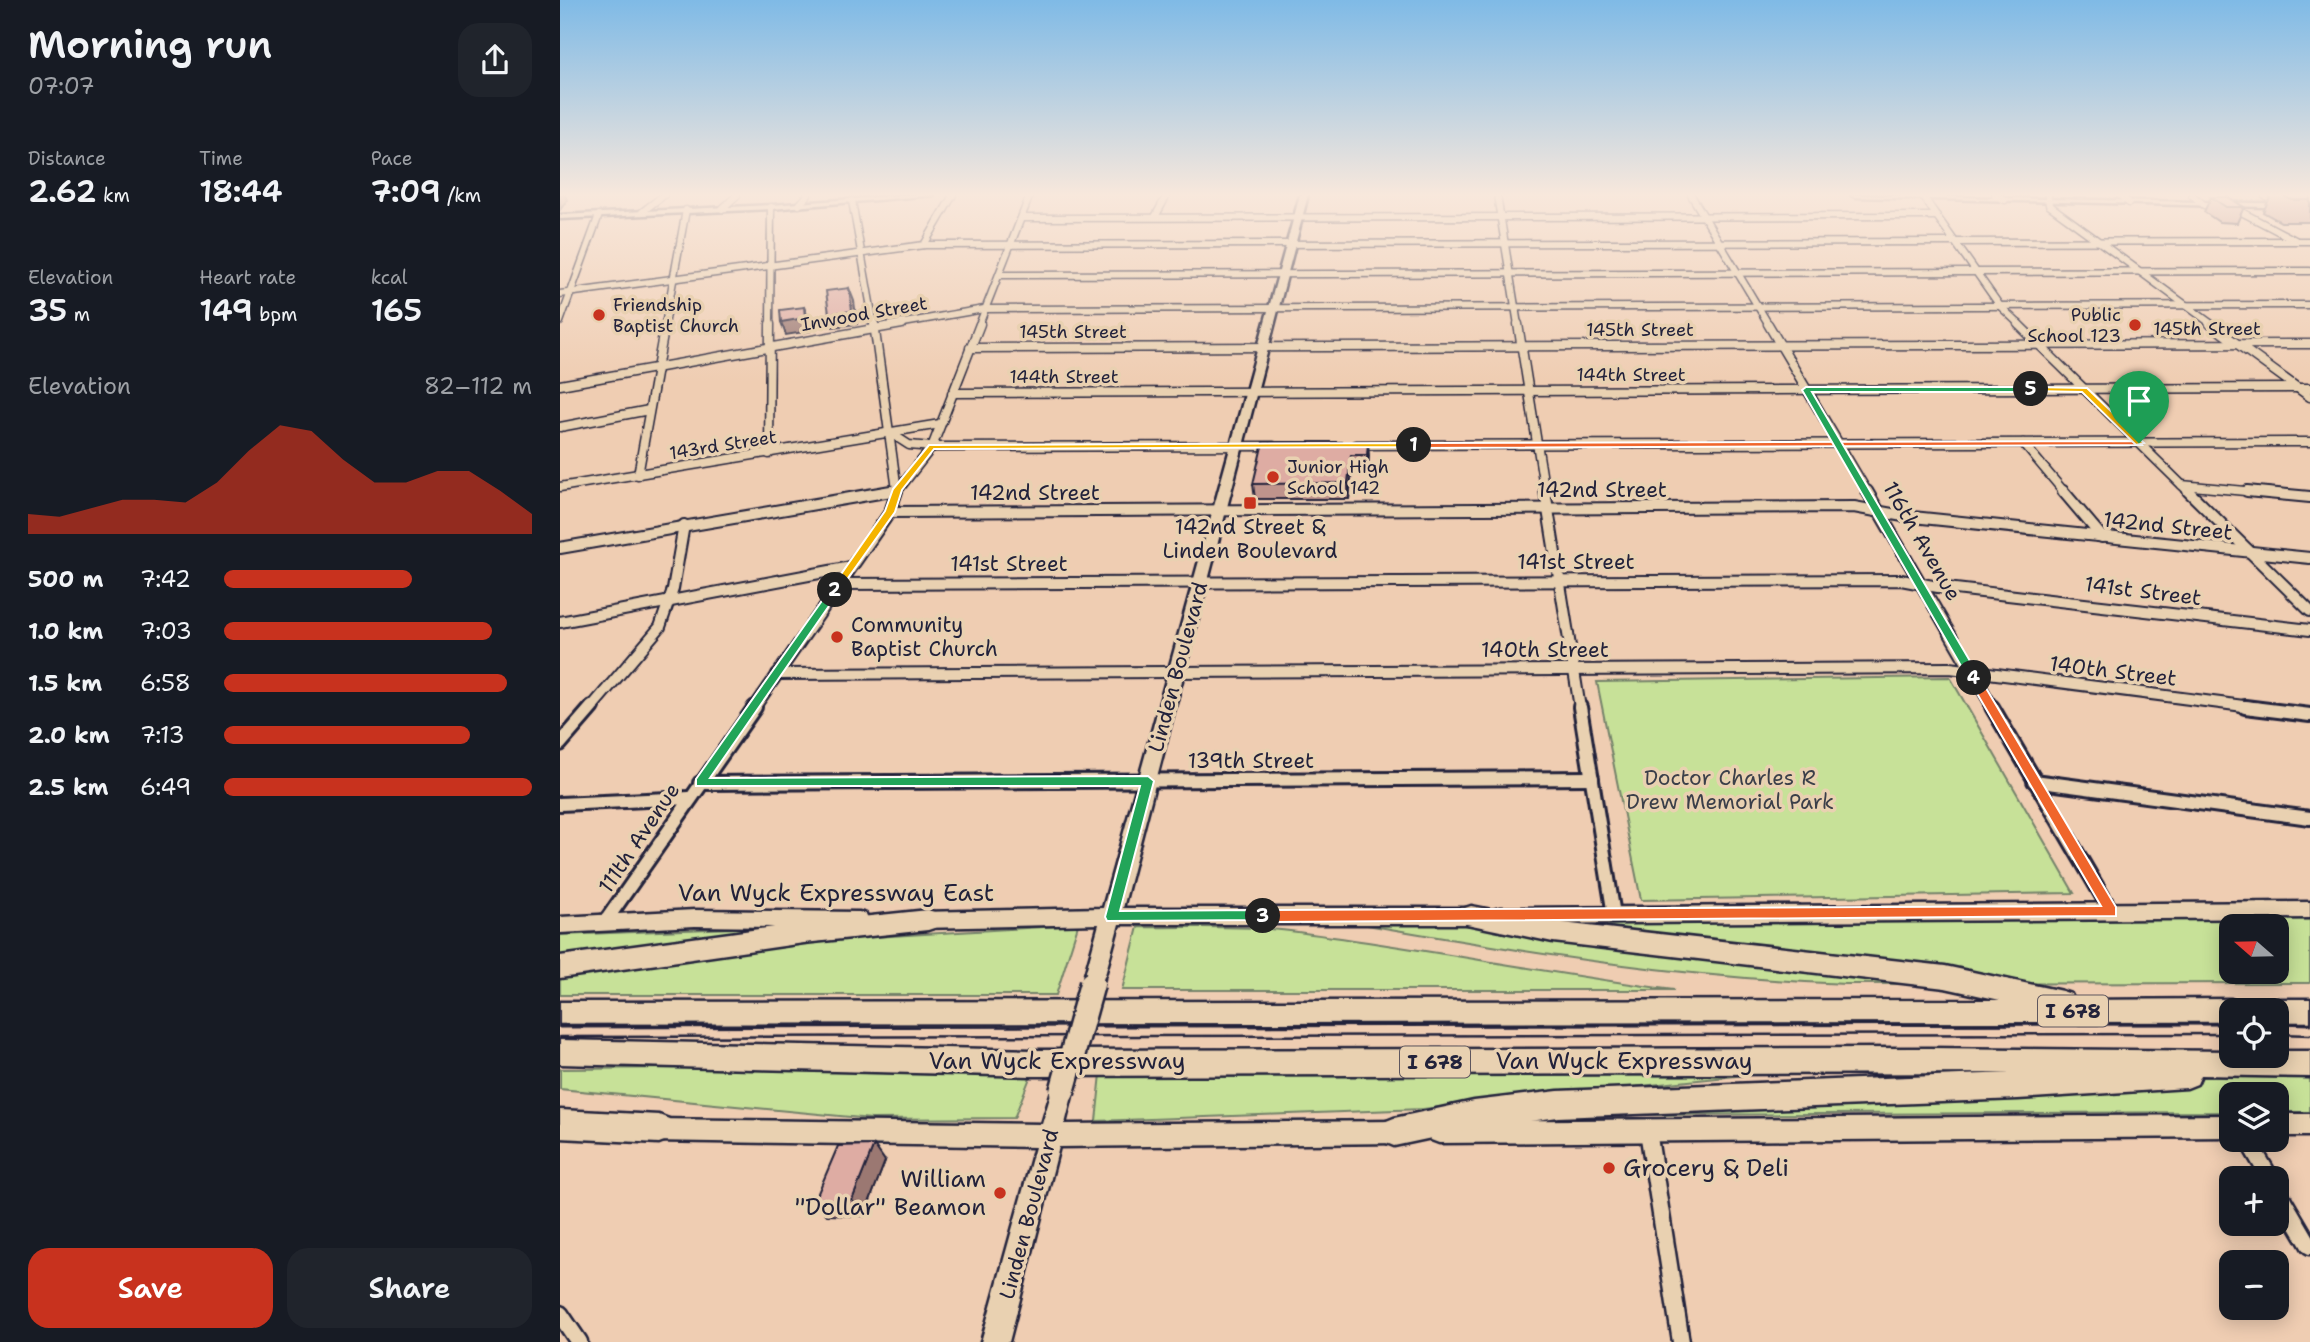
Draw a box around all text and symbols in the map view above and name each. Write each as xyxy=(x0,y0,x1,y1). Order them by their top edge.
text: Morning run xyxy=(28,19,272,70)
button: share xyxy=(458,23,532,97)
text: 07:07 xyxy=(28,71,95,101)
text: Distance xyxy=(28,146,106,171)
text: Time xyxy=(199,146,243,171)
text: Pace xyxy=(371,146,412,171)
text: 2.62 xyxy=(28,171,97,212)
text: 18:44 xyxy=(199,171,282,212)
text: 7:09 xyxy=(371,171,441,212)
text: km xyxy=(97,183,130,208)
text: /km xyxy=(441,183,481,208)
text: Elevation xyxy=(28,265,113,290)
text: Heart rate xyxy=(199,265,296,290)
text: kcal xyxy=(371,265,408,290)
text: 35 xyxy=(28,290,67,331)
text: 149 xyxy=(199,290,253,331)
text: 165 xyxy=(371,290,422,331)
street label: Inwood Street xyxy=(799,291,929,337)
place label: Friendship Baptist Church xyxy=(613,293,739,338)
text: m xyxy=(67,302,90,327)
text: bpm xyxy=(253,302,297,327)
place label: Public School 123 xyxy=(2027,303,2121,348)
marker: Friendship Baptist Church xyxy=(591,307,607,323)
marker: Public School 123 xyxy=(2127,317,2143,333)
street label: 145th Street xyxy=(2153,317,2261,341)
street label: 145th Street xyxy=(1586,318,1694,342)
street label: 145th Street xyxy=(1019,320,1127,344)
street label: 144th Street xyxy=(1576,363,1686,387)
street label: 144th Street xyxy=(1009,365,1119,389)
text: Elevation xyxy=(28,371,131,401)
text: 82–112 m xyxy=(424,371,532,401)
pin xyxy=(2109,371,2169,443)
pin: 5 xyxy=(2014,372,2048,406)
text: 5 xyxy=(2025,376,2036,401)
icon: arrive xyxy=(2120,382,2158,420)
street label: 143rd Street xyxy=(668,425,779,465)
pin: 1 xyxy=(1396,428,1432,462)
text: 1 xyxy=(1409,432,1418,457)
place label: Junior High School 142 xyxy=(1287,455,1389,500)
marker: Junior High School 142 xyxy=(1265,469,1281,485)
street label: 142nd Street xyxy=(1537,476,1667,504)
street label: 116th Avenue xyxy=(1876,476,1968,606)
street label: 142nd Street xyxy=(970,479,1100,507)
marker: 142nd Street & Linden Boulevard xyxy=(1242,495,1258,511)
street label: 142nd Street xyxy=(2102,505,2234,547)
place label: 142nd Street & Linden Boulevard xyxy=(1162,513,1338,565)
street label: 141st Street xyxy=(1517,548,1635,576)
street label: 141st Street xyxy=(950,550,1068,578)
text: 500 m xyxy=(28,564,103,594)
text: 7:42 xyxy=(140,564,191,594)
street label: 141st Street xyxy=(2083,570,2203,612)
pin: 2 xyxy=(818,572,852,608)
text: 2 xyxy=(828,577,841,602)
street label: Linden Boulevard xyxy=(1142,579,1214,755)
place label: Community Baptist Church xyxy=(851,611,998,663)
text: 1.0 km xyxy=(28,616,103,646)
text: 7:03 xyxy=(140,616,192,646)
marker: Community Baptist Church xyxy=(829,629,845,645)
street label: 140th Street xyxy=(1481,636,1609,664)
street label: 140th Street xyxy=(2048,649,2178,693)
pin: 4 xyxy=(1956,660,1992,696)
text: 4 xyxy=(1967,665,1980,690)
text: 1.5 km xyxy=(28,668,102,698)
text: 6:58 xyxy=(140,668,191,698)
text: 2.0 km xyxy=(28,720,110,750)
text: 7:13 xyxy=(140,720,185,750)
street label: 139th Street xyxy=(1188,747,1314,775)
park label: Doctor Charles R Drew Memorial Park xyxy=(1626,764,1834,816)
text: 2.5 km xyxy=(28,772,109,802)
text: 6:49 xyxy=(140,772,191,802)
street label: 111th Avenue xyxy=(592,777,686,899)
street label: Van Wyck Expressway East xyxy=(678,877,994,909)
pin: 3 xyxy=(1246,898,1280,934)
text: 3 xyxy=(1256,903,1269,928)
north arrow xyxy=(2219,914,2289,984)
map controls xyxy=(2219,914,2289,1320)
road number: I 678 xyxy=(2038,995,2108,1026)
button: locate xyxy=(2219,998,2289,1068)
street label: Van Wyck Expressway xyxy=(928,1045,1186,1077)
street label: Van Wyck Expressway xyxy=(1495,1045,1753,1077)
road number: I 678 xyxy=(1400,1046,1470,1078)
button: layers xyxy=(2219,1082,2289,1152)
street label: Linden Boulevard xyxy=(993,1126,1065,1302)
place label: Grocery & Deli xyxy=(1623,1152,1789,1184)
marker: Grocery & Deli xyxy=(1601,1160,1617,1176)
place label: William "Dollar" Beamon xyxy=(795,1163,986,1223)
button: + xyxy=(2219,1166,2289,1236)
marker: William "Dollar" Beamon xyxy=(992,1185,1008,1201)
button: Save xyxy=(28,1248,273,1328)
button: Share xyxy=(287,1248,532,1328)
button: − xyxy=(2219,1250,2289,1320)

